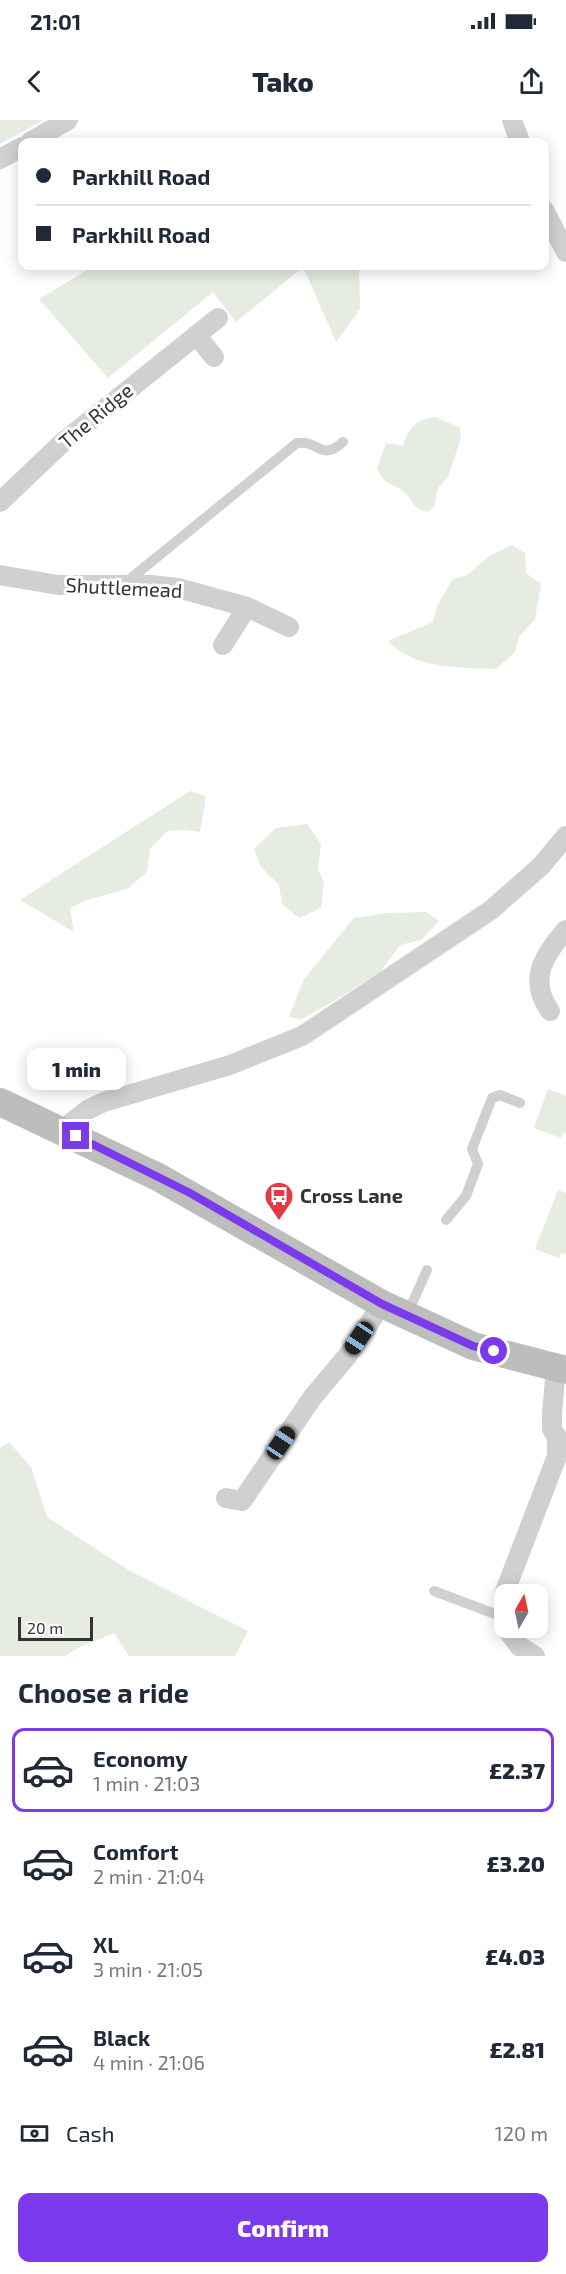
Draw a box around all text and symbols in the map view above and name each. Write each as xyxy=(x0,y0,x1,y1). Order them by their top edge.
text: 21:01 xyxy=(30,8,81,34)
icon: back xyxy=(18,65,51,98)
text: Tako xyxy=(252,65,314,97)
icon: share xyxy=(515,65,548,98)
text: Parkhill Road xyxy=(72,163,211,189)
text: Parkhill Road xyxy=(72,221,211,247)
street label: The Ridge xyxy=(54,377,137,453)
street label: Shuttlemead xyxy=(65,572,183,602)
callout: 1 min xyxy=(26,1049,125,1091)
text: 1 min xyxy=(52,1057,101,1081)
route end xyxy=(62,1122,89,1149)
bus stop icon: Cross Lane xyxy=(263,1180,295,1222)
place label: Cross Lane xyxy=(300,1183,403,1207)
car xyxy=(341,1318,377,1358)
route start xyxy=(480,1337,507,1364)
car xyxy=(263,1423,299,1463)
north arrow xyxy=(494,1584,548,1638)
map controls xyxy=(494,1584,548,1638)
scale bar xyxy=(18,1614,93,1642)
text: 20 m xyxy=(27,1618,63,1637)
text: Choose a ride xyxy=(18,1676,189,1708)
icon: car xyxy=(21,1743,75,1797)
text: Economy xyxy=(93,1745,188,1771)
text: £2.37 xyxy=(489,1757,545,1783)
text: 1 min · 21:03 xyxy=(93,1771,200,1795)
icon: car xyxy=(21,1836,75,1890)
text: Comfort xyxy=(93,1838,178,1864)
text: £3.20 xyxy=(487,1850,545,1876)
text: 2 min · 21:04 xyxy=(93,1864,205,1888)
icon: car xyxy=(21,1929,75,1983)
text: XL xyxy=(93,1931,119,1957)
text: £4.03 xyxy=(485,1943,545,1969)
text: 3 min · 21:05 xyxy=(93,1957,203,1981)
icon: car xyxy=(21,2022,75,2076)
text: Black xyxy=(93,2024,150,2050)
text: £2.81 xyxy=(490,2036,545,2062)
text: 4 min · 21:06 xyxy=(93,2050,205,2074)
icon: cash xyxy=(18,2117,51,2150)
text: Cash xyxy=(66,2120,115,2146)
text: 120 m xyxy=(495,2121,548,2145)
button: Confirm xyxy=(18,2193,548,2262)

